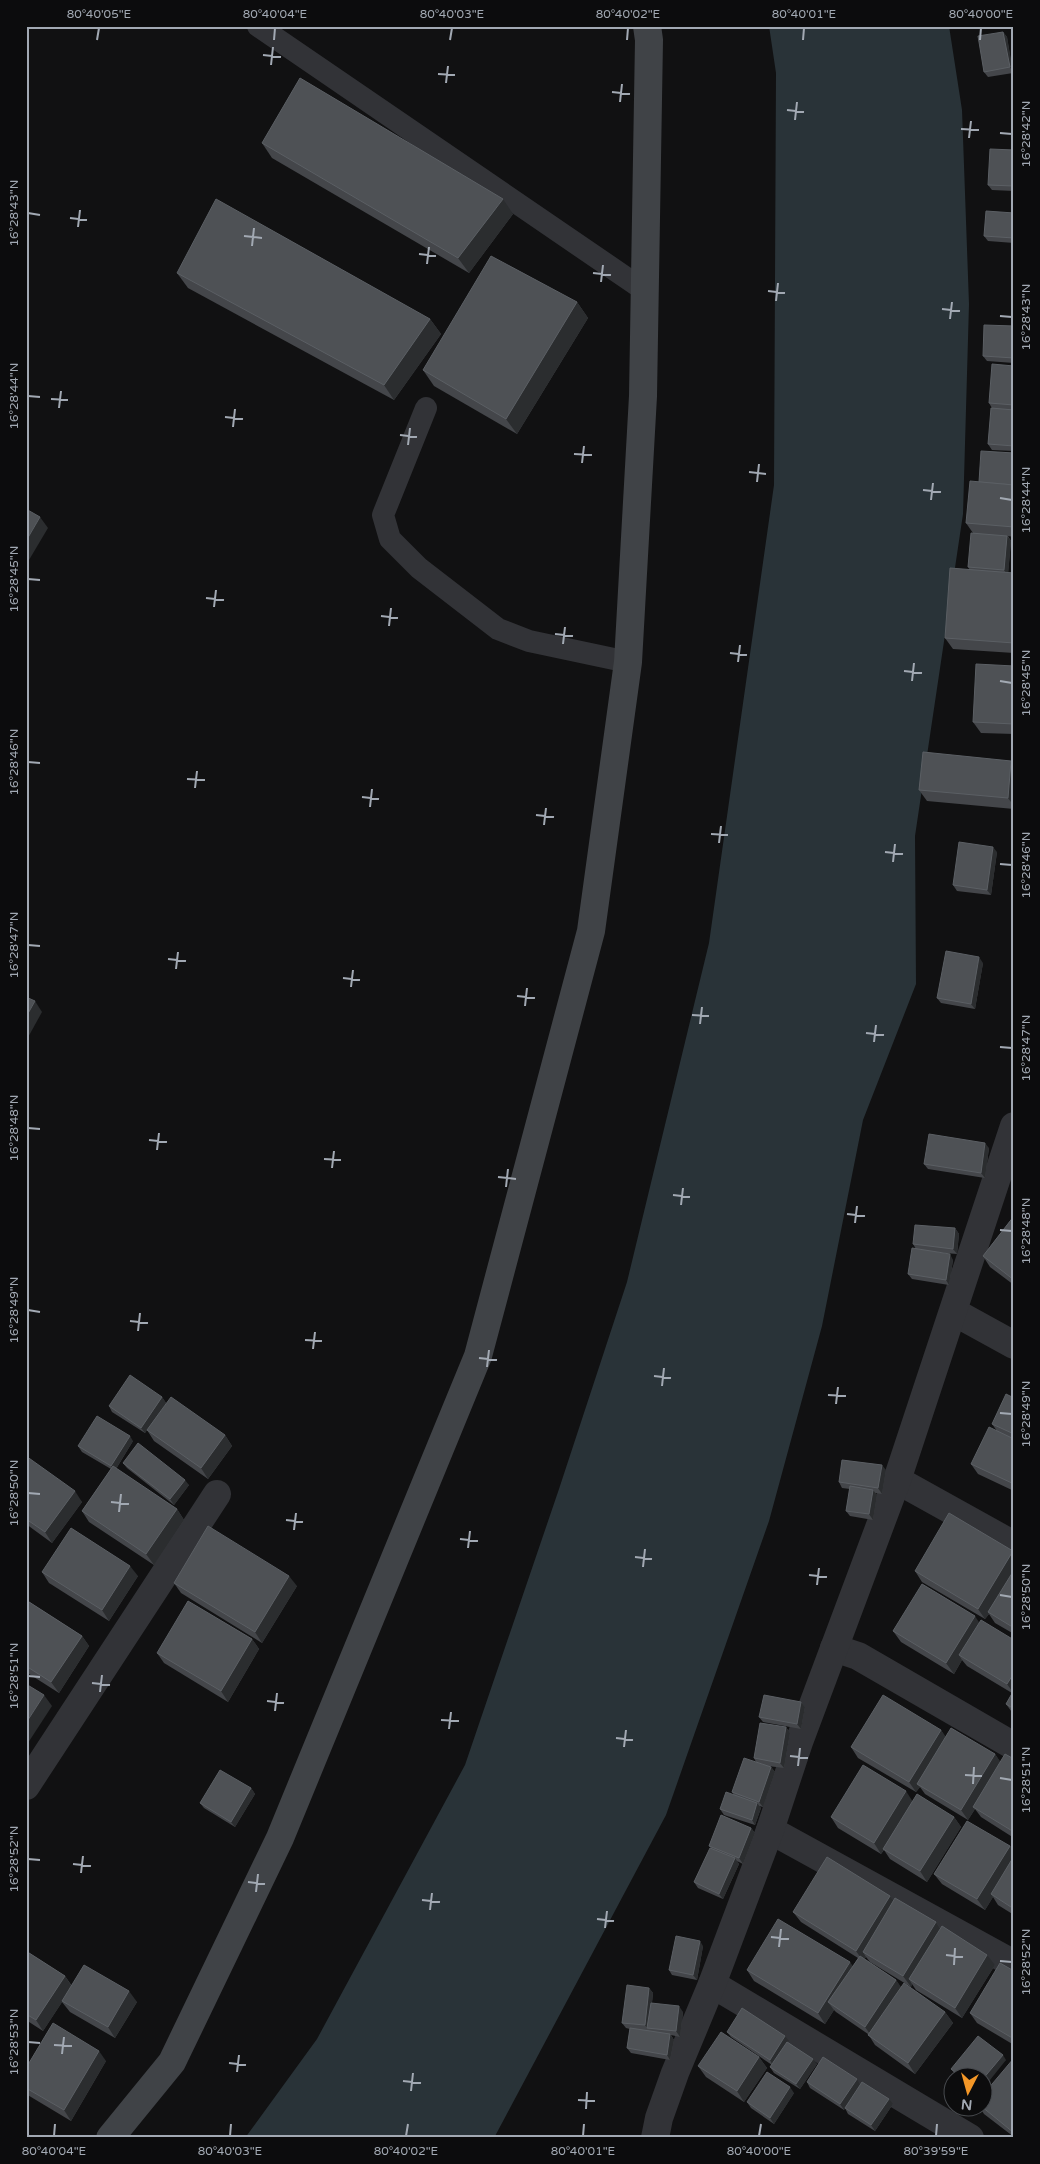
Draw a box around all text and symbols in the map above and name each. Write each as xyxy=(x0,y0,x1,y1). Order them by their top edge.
text: 80°40'05"E xyxy=(67,7,132,21)
text: 80°40'04"E xyxy=(243,7,308,21)
text: 80°40'03"E xyxy=(420,7,485,21)
text: 80°40'02"E xyxy=(596,7,661,21)
text: 80°40'01"E xyxy=(772,7,837,21)
text: 80°40'00"E xyxy=(949,7,1014,21)
text: 16°28'42"N xyxy=(1019,101,1033,167)
text: 16°28'43"N xyxy=(7,180,21,246)
text: 16°28'43"N xyxy=(1019,284,1033,350)
text: 16°28'44"N xyxy=(7,363,21,429)
text: 16°28'44"N xyxy=(1019,467,1033,533)
text: 16°28'45"N xyxy=(7,546,21,612)
text: 16°28'45"N xyxy=(1019,650,1033,716)
text: 16°28'46"N xyxy=(7,729,21,795)
text: 16°28'46"N xyxy=(1019,832,1033,898)
text: 16°28'47"N xyxy=(7,912,21,978)
text: 16°28'47"N xyxy=(1019,1015,1033,1081)
text: 16°28'48"N xyxy=(7,1095,21,1161)
text: 16°28'48"N xyxy=(1019,1198,1033,1264)
text: 16°28'49"N xyxy=(7,1277,21,1343)
text: 16°28'49"N xyxy=(1019,1381,1033,1447)
text: 16°28'50"N xyxy=(7,1460,21,1526)
text: 16°28'50"N xyxy=(1019,1564,1033,1630)
text: 16°28'51"N xyxy=(7,1643,21,1709)
text: 16°28'51"N xyxy=(1019,1747,1033,1813)
text: 16°28'52"N xyxy=(7,1826,21,1892)
text: 16°28'52"N xyxy=(1019,1929,1033,1995)
text: 16°28'53"N xyxy=(7,2009,21,2075)
north arrow xyxy=(942,2066,992,2116)
text: N xyxy=(960,2095,973,2113)
text: 80°40'04"E xyxy=(22,2144,87,2158)
text: 80°40'03"E xyxy=(198,2144,263,2158)
text: 80°40'02"E xyxy=(374,2144,439,2158)
text: 80°40'01"E xyxy=(551,2144,616,2158)
text: 80°40'00"E xyxy=(727,2144,792,2158)
text: 80°39'59"E xyxy=(903,2144,969,2158)

